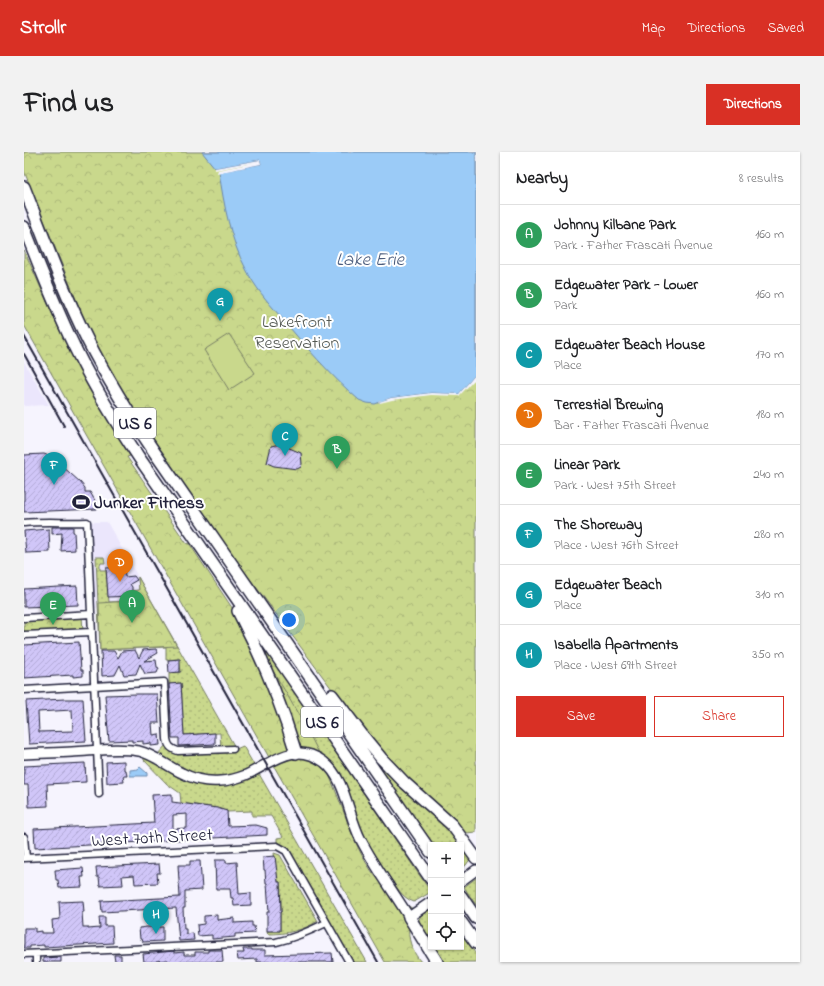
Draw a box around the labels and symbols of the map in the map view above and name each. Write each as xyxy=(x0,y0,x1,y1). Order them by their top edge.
water label: Lake Erie xyxy=(336,247,406,274)
pin: G xyxy=(207,288,233,321)
park label: Lakefront Reservation xyxy=(254,310,340,357)
road number: US 6 xyxy=(114,408,156,438)
pin: C xyxy=(272,423,298,456)
pin: B xyxy=(324,436,350,469)
pin: F xyxy=(41,452,67,485)
place label: Junker Fitness xyxy=(94,491,204,517)
sports icon: Junker Fitness xyxy=(71,492,91,512)
pin: D xyxy=(107,549,133,582)
pin: A xyxy=(119,590,145,623)
pin: E xyxy=(40,592,66,625)
your location xyxy=(279,610,299,630)
road number: US 6 xyxy=(301,707,343,737)
street label: West 70th Street xyxy=(91,823,213,855)
pin: H xyxy=(143,901,169,934)

